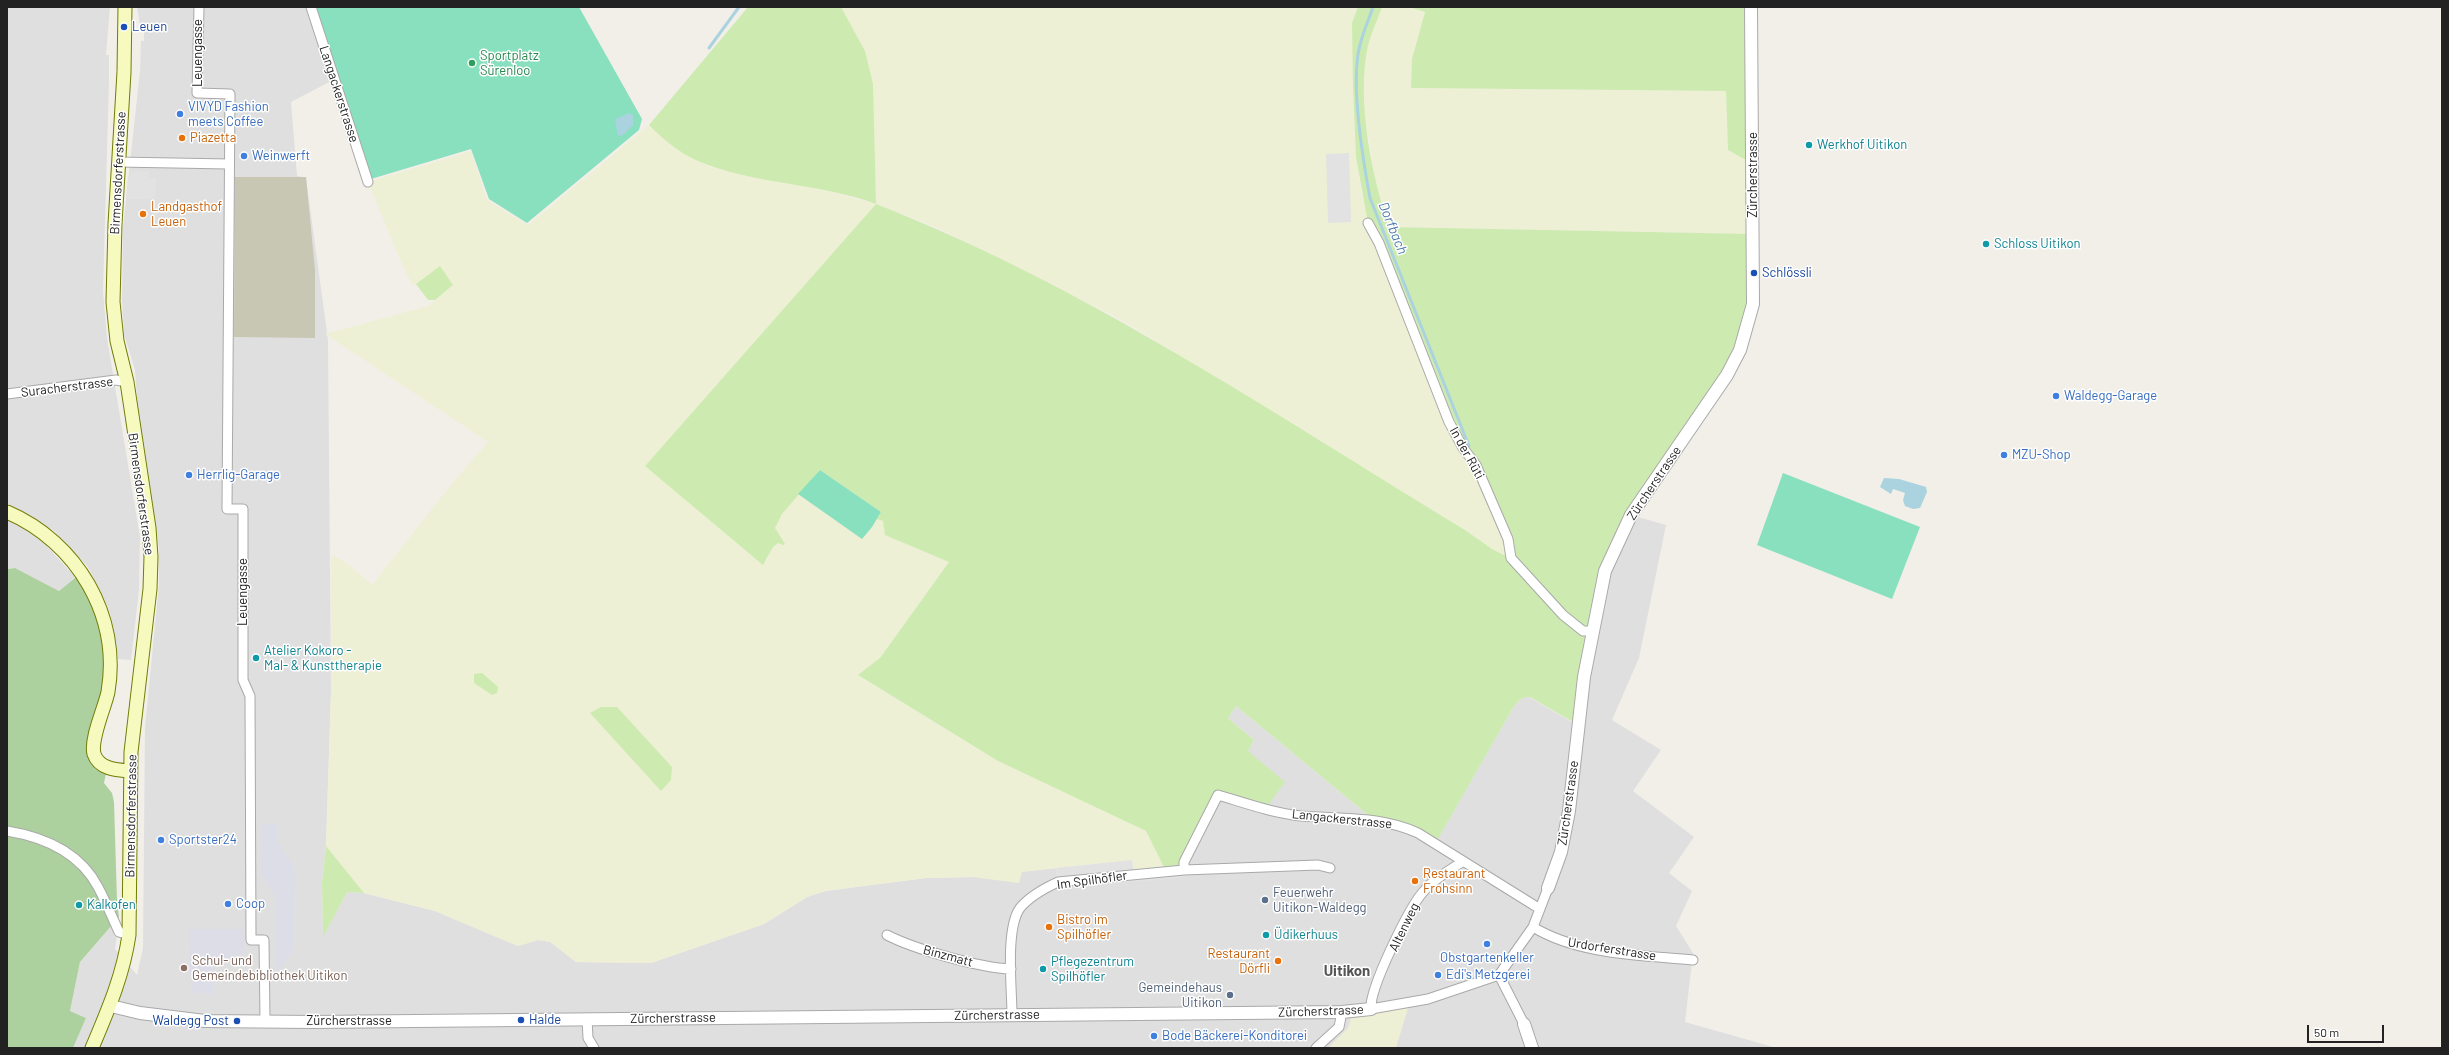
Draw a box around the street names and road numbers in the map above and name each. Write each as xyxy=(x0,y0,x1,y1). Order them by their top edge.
street label: Leuengasse xyxy=(190,19,206,87)
street label: Langackerstrasse xyxy=(316,44,362,144)
street label: Birmensdorferstrasse xyxy=(107,111,129,235)
street label: Zürcherstrasse xyxy=(1745,132,1761,218)
street label: Suracherstrasse xyxy=(20,374,114,400)
street label: In der Rüti xyxy=(1446,424,1488,482)
street label: Birmensdorferstrasse xyxy=(125,432,157,556)
street label: Zürcherstrasse xyxy=(1624,443,1684,523)
street label: Leuengasse xyxy=(235,558,251,626)
street label: Birmensdorferstrasse xyxy=(122,754,140,878)
street label: Zürcherstrasse xyxy=(1554,759,1582,847)
street label: Langackerstrasse xyxy=(1291,806,1393,832)
street label: Im Spilhöfler xyxy=(1056,867,1128,893)
street label: Altenweg xyxy=(1386,900,1422,954)
street label: Urdorferstrasse xyxy=(1567,934,1657,964)
street label: Binzmatt xyxy=(921,942,975,970)
street label: Zürcherstrasse xyxy=(1278,1002,1364,1020)
street label: Zürcherstrasse xyxy=(954,1006,1040,1024)
street label: Zürcherstrasse xyxy=(630,1009,716,1027)
street label: Zürcherstrasse xyxy=(306,1013,392,1029)

